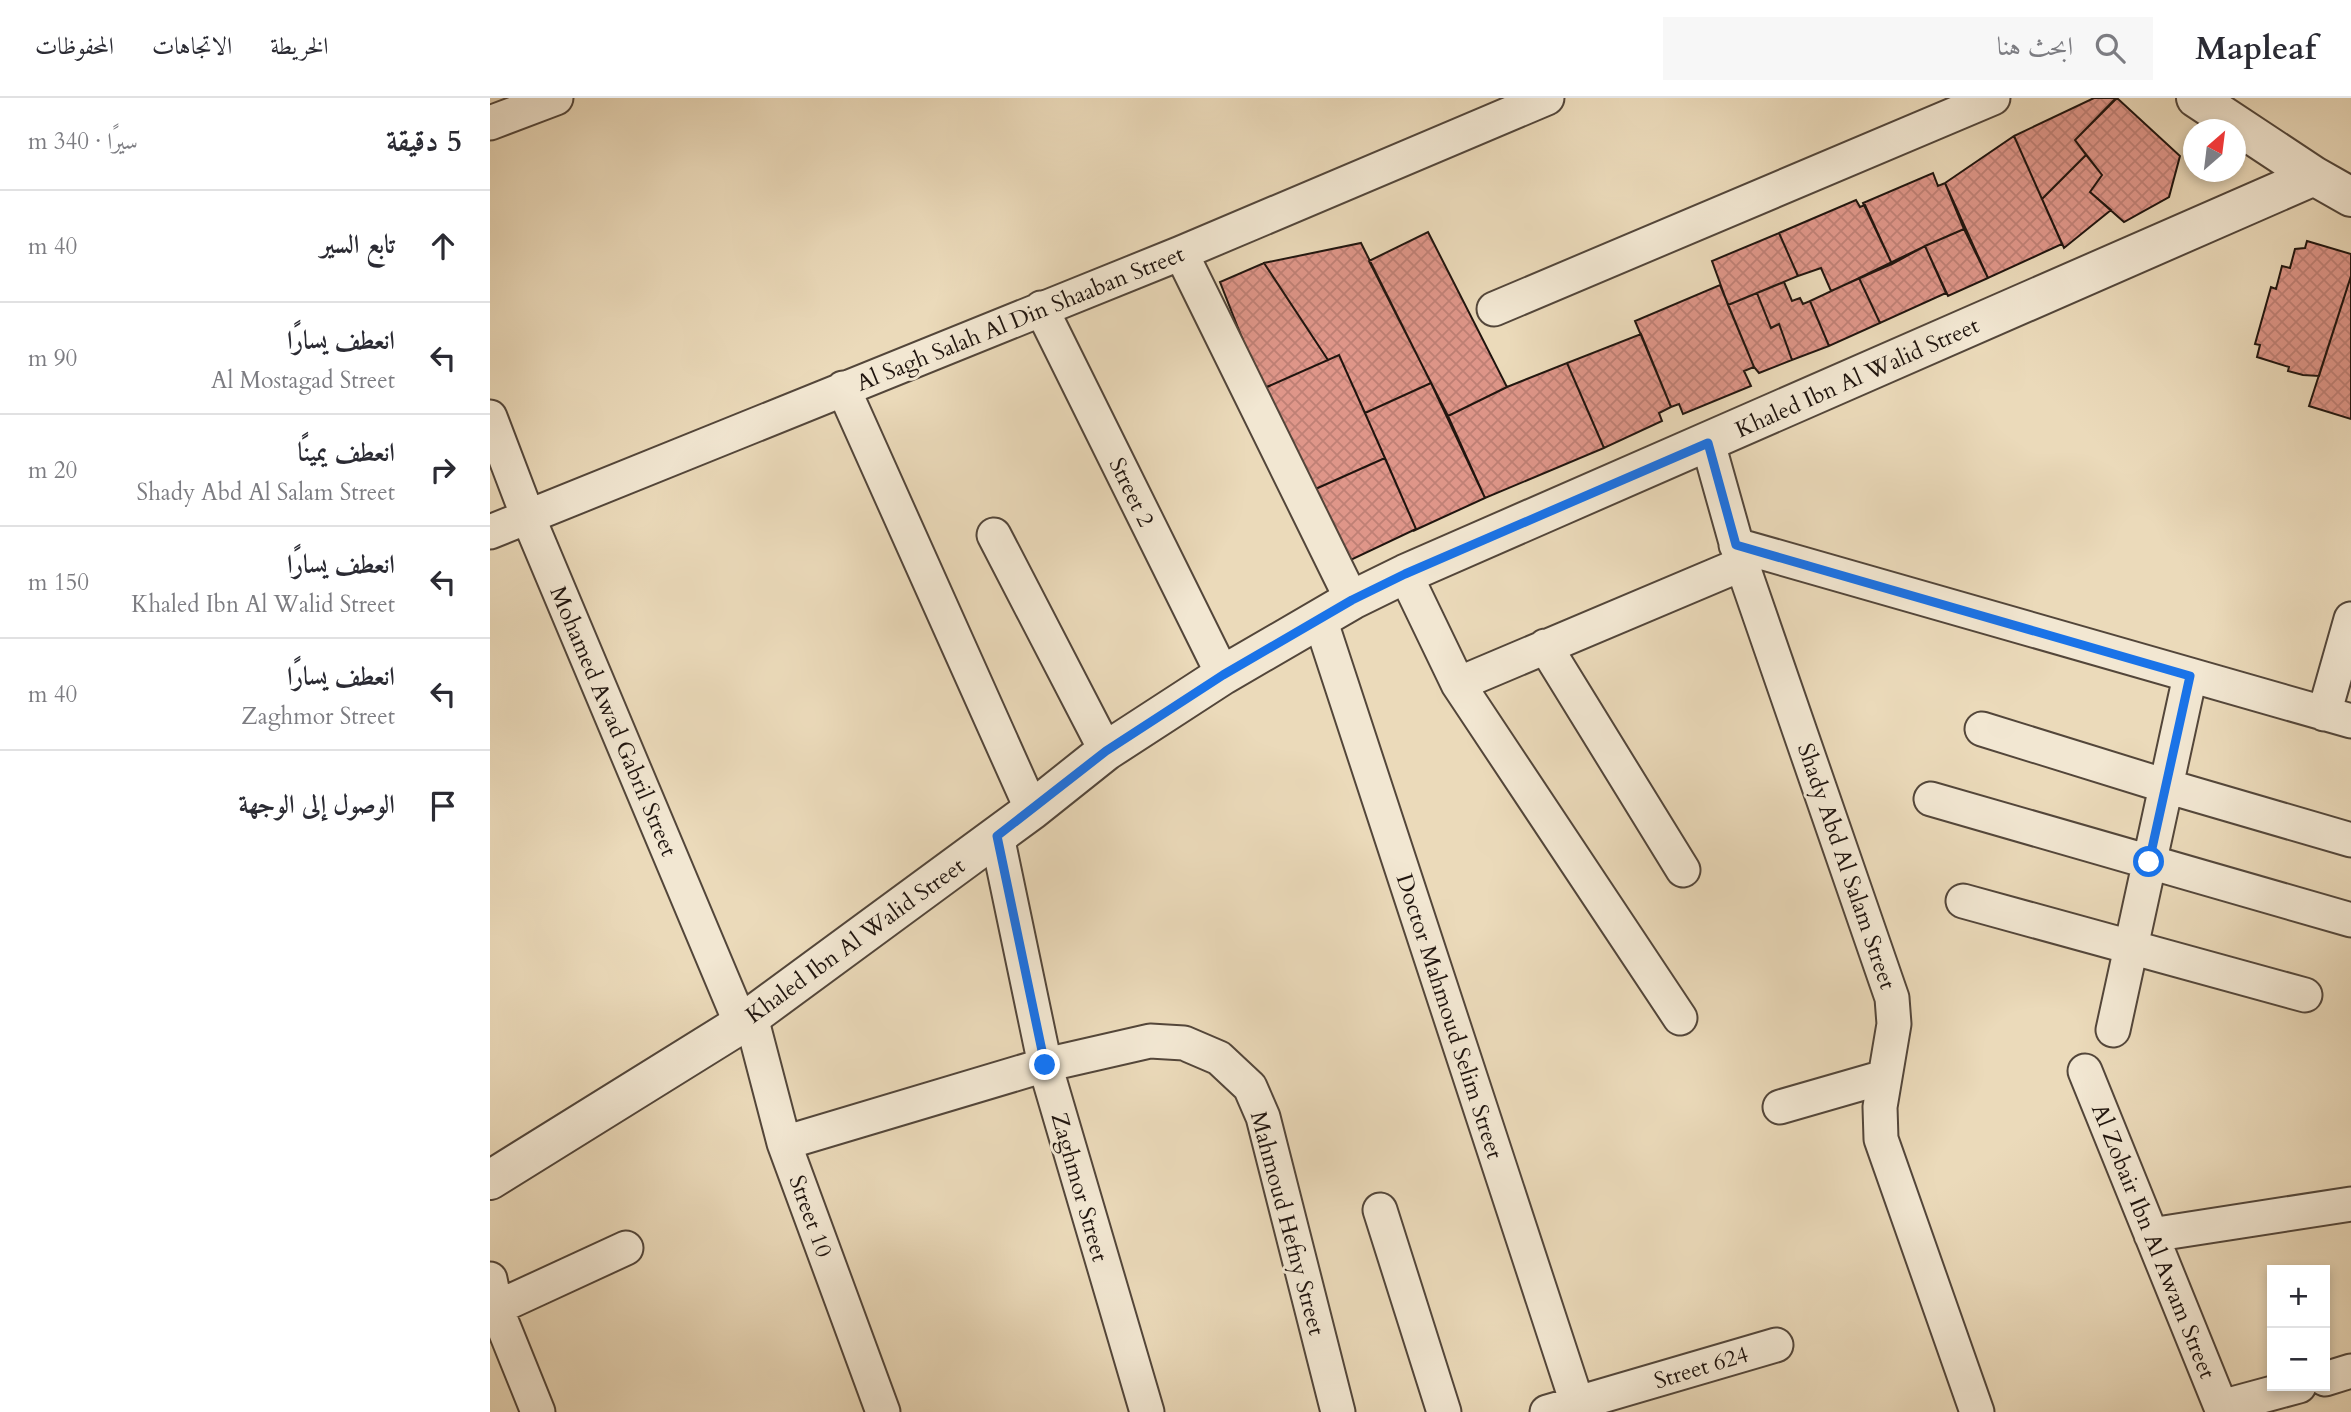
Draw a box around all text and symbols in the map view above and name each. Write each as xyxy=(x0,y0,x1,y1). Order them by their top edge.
search box xyxy=(1663,17,2153,80)
text: Mapleaf xyxy=(2195,26,2316,71)
text: ابحث هنا xyxy=(1997,29,2073,64)
icon: search xyxy=(2091,29,2129,67)
text: المحفوظات xyxy=(35,30,114,63)
text: الاتجاهات xyxy=(152,30,232,63)
text: الخريطة xyxy=(270,30,329,63)
north arrow xyxy=(2183,119,2246,182)
text: 5 دقيقة xyxy=(386,121,462,162)
text: سيرًا · 340 m xyxy=(28,126,138,157)
text: تابع السير xyxy=(320,227,395,262)
icon: ahead xyxy=(424,227,462,265)
text: 40 m xyxy=(28,231,77,262)
street label: Al Sagh Salah Al Din Shaaban Street xyxy=(852,238,1189,399)
street label: Khaled Ibn Al Walid Street xyxy=(1730,310,1984,445)
text: انعطف يسارًا xyxy=(287,323,395,358)
icon: left xyxy=(424,339,462,377)
text: 90 m xyxy=(28,343,77,374)
text: Al Mostagad Street xyxy=(211,365,395,396)
text: انعطف يمينًا xyxy=(297,435,395,470)
icon: right xyxy=(424,451,462,489)
street label: Street 2 xyxy=(1102,452,1162,532)
text: 20 m xyxy=(28,455,77,486)
text: Shady Abd Al Salam Street xyxy=(137,477,395,508)
text: انعطف يسارًا xyxy=(287,547,395,582)
icon: left xyxy=(424,563,462,601)
text: 150 m xyxy=(28,567,89,598)
street label: Mohamed Awad Gabril Street xyxy=(542,581,685,861)
text: Khaled Ibn Al Walid Street xyxy=(131,589,395,620)
text: انعطف يسارًا xyxy=(287,659,395,694)
icon: left xyxy=(424,675,462,713)
text: 40 m xyxy=(28,679,77,710)
text: Zaghmor Street xyxy=(241,701,395,732)
street label: Shady Abd Al Salam Street xyxy=(1790,739,1903,993)
text: الوصول إلى الوجهة xyxy=(239,787,395,822)
icon: arrive xyxy=(424,787,462,825)
route start xyxy=(2133,846,2164,877)
street label: Khaled Ibn Al Walid Street xyxy=(740,850,971,1030)
street label: Doctor Mahmoud Selim Street xyxy=(1389,870,1510,1163)
route end xyxy=(1029,1049,1060,1080)
street label: Al Zobair Ibn Al Awam Street xyxy=(2084,1099,2223,1383)
street label: Mahmoud Hefny Street xyxy=(1243,1108,1332,1338)
street label: Zaghmor Street xyxy=(1043,1109,1116,1265)
street label: Street 10 xyxy=(781,1171,840,1261)
map controls xyxy=(2267,1265,2330,1391)
button: + xyxy=(2267,1265,2330,1328)
button: − xyxy=(2267,1328,2330,1391)
street label: Street 624 xyxy=(1650,1338,1752,1396)

